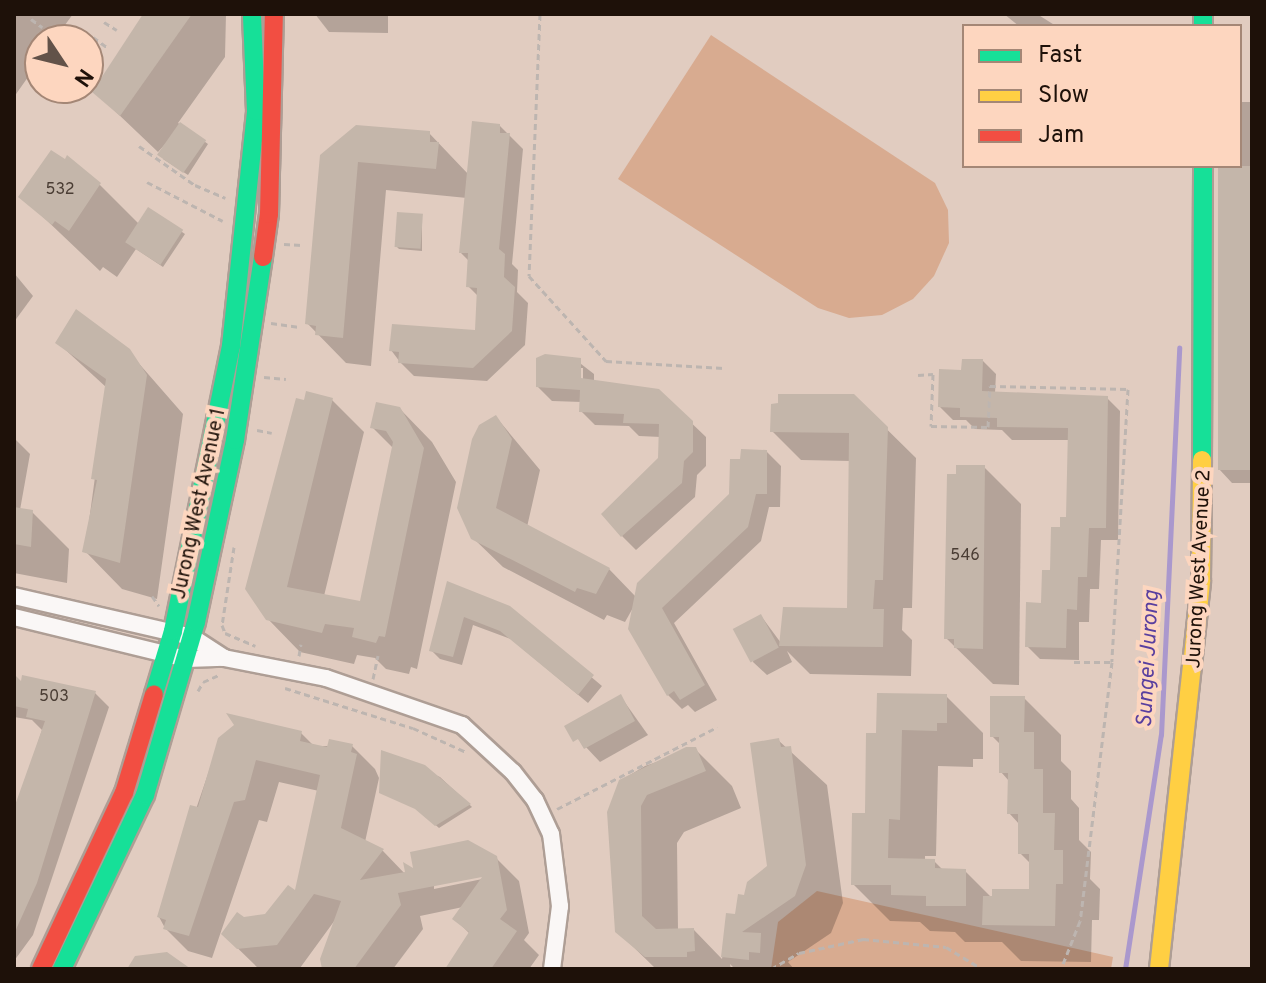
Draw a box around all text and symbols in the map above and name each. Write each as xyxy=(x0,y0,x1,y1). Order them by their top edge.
north arrow xyxy=(24,24,104,104)
legend xyxy=(962,24,1242,168)
text: Fast xyxy=(1038,41,1082,71)
text: N xyxy=(67,63,98,91)
text: Slow xyxy=(1038,81,1089,111)
text: Jam xyxy=(1038,121,1084,151)
house number: 532 xyxy=(45,180,75,200)
street label: Jurong West Avenue 1 xyxy=(168,406,232,602)
street label: Jurong West Avenue 2 xyxy=(1183,468,1217,670)
house number: 546 xyxy=(950,546,980,566)
water label: Sungei Jurong xyxy=(1132,590,1166,728)
house number: 503 xyxy=(39,687,69,707)

